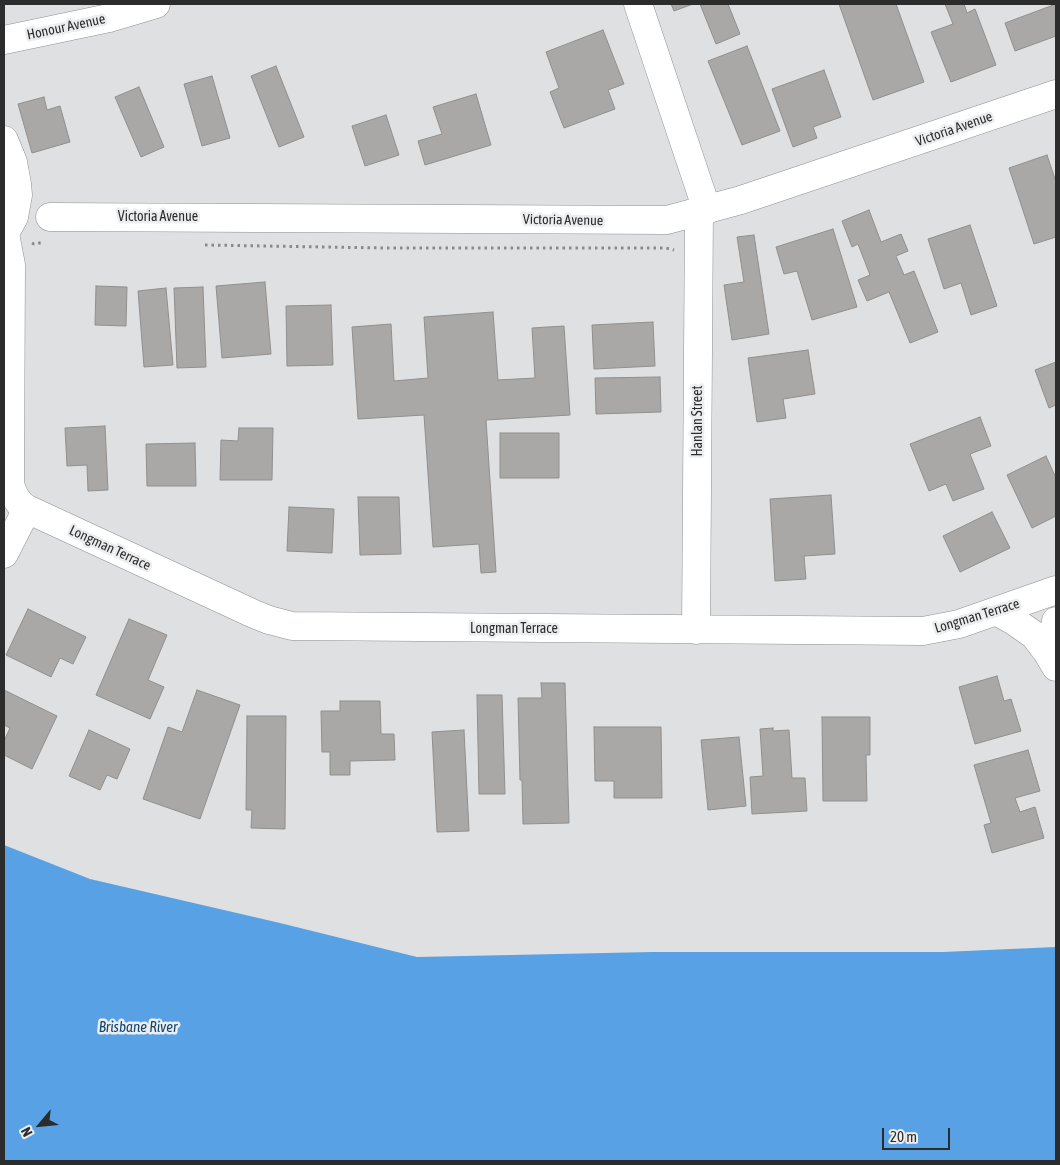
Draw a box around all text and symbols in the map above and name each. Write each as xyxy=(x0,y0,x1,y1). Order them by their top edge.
street label: Honour Avenue xyxy=(25,11,107,43)
street label: Victoria Avenue xyxy=(913,108,995,150)
street label: Victoria Avenue xyxy=(118,209,198,225)
street label: Victoria Avenue xyxy=(523,211,603,229)
street label: Hanlan Street xyxy=(690,385,706,457)
street label: Longman Terrace xyxy=(67,522,153,574)
street label: Longman Terrace xyxy=(933,595,1021,637)
street label: Longman Terrace xyxy=(470,621,558,637)
water label: Brisbane River xyxy=(99,1018,177,1036)
north arrow xyxy=(15,1100,65,1150)
scale bar xyxy=(885,1118,952,1150)
text: N xyxy=(18,1125,36,1139)
text: 20 m xyxy=(890,1128,917,1145)

